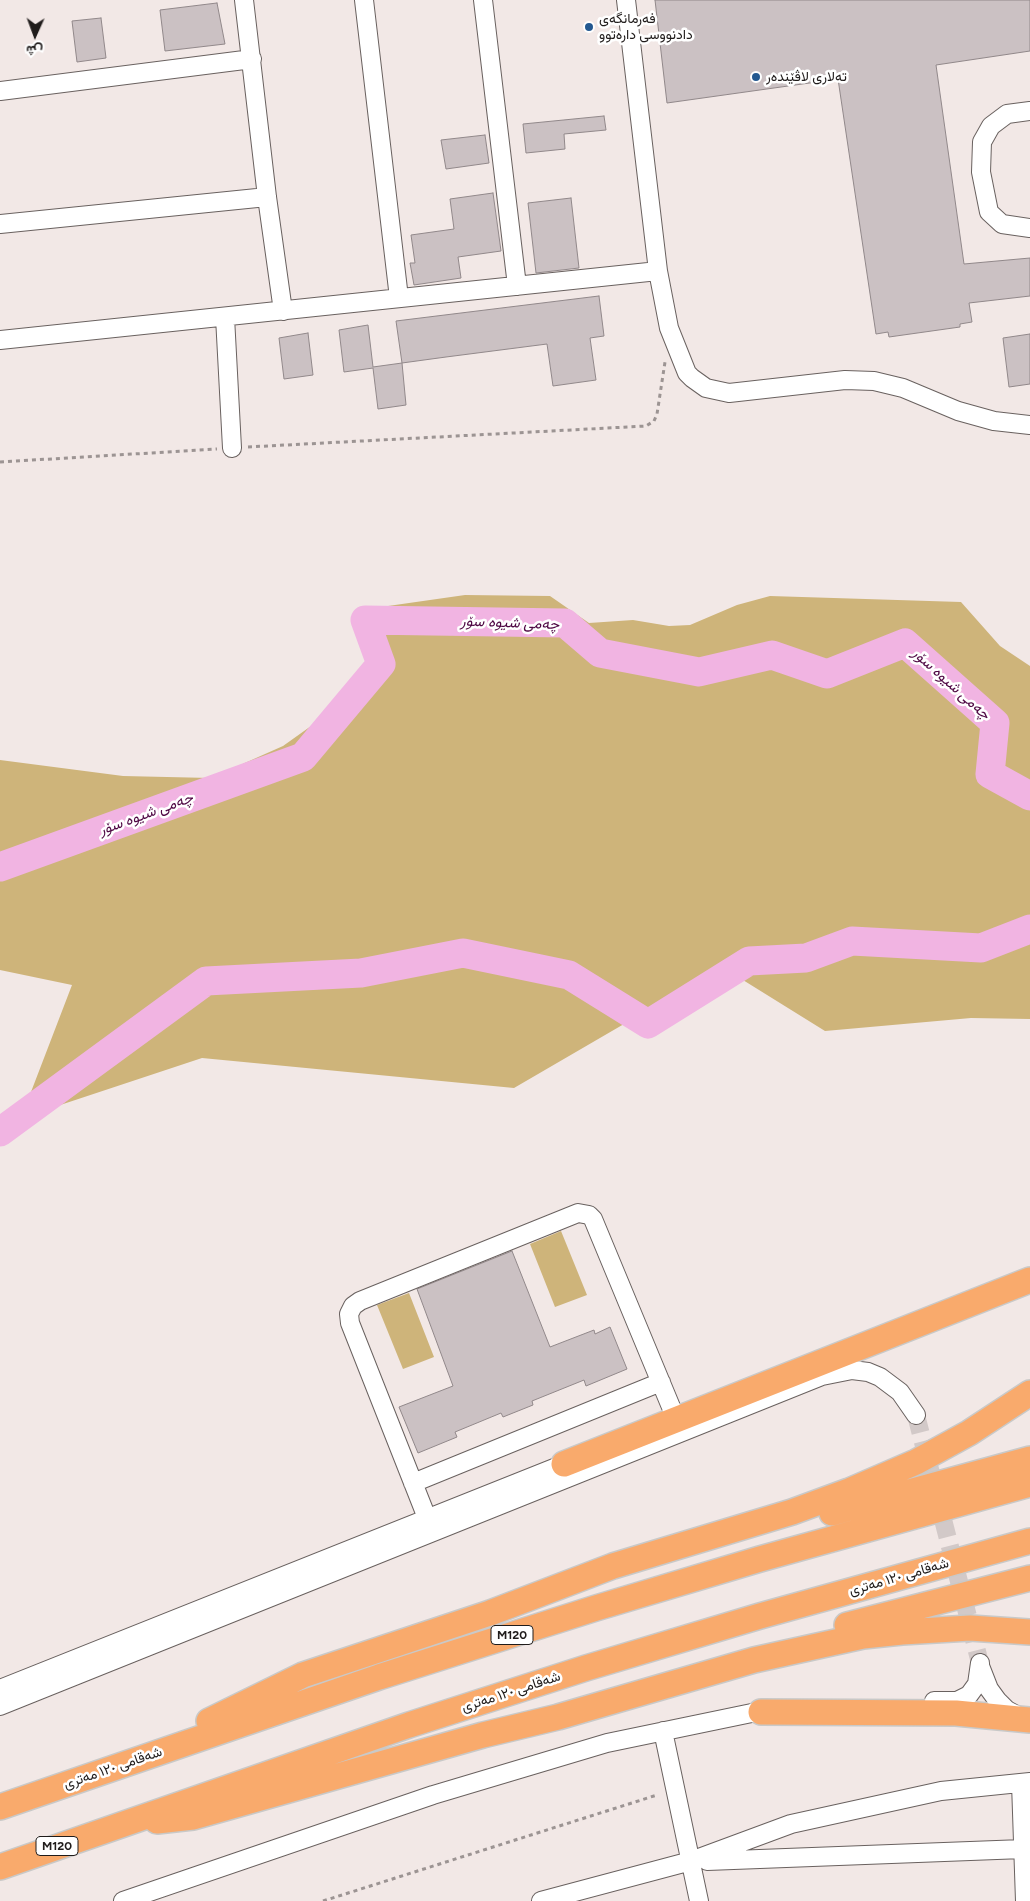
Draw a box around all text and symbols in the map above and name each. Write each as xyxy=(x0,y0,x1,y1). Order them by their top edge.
north arrow xyxy=(10,10,60,60)
place label: فەرمانگەی دادنووسی دارەتوو xyxy=(599,11,693,44)
marker: فەرمانگەی دادنووسی دارەتوو xyxy=(583,21,595,33)
text: ش xyxy=(26,42,43,59)
place label: تەلاری لاڤێندەر xyxy=(766,69,847,85)
marker: تەلاری لاڤێندەر xyxy=(750,71,762,83)
water label: چەمی شیوە سۆر xyxy=(460,612,560,634)
water label: چەمی شیوە سۆر xyxy=(908,644,994,724)
water label: چەمی شیوە سۆر xyxy=(97,789,195,839)
street label: شەقامی ١٢٠ مەتری xyxy=(847,1555,951,1599)
road number: M120 xyxy=(491,1626,533,1644)
street label: شەقامی ١٢٠ مەتری xyxy=(459,1668,563,1716)
street label: شەقامی ١٢٠ مەتری xyxy=(62,1743,164,1793)
road number: M120 xyxy=(36,1836,78,1855)

